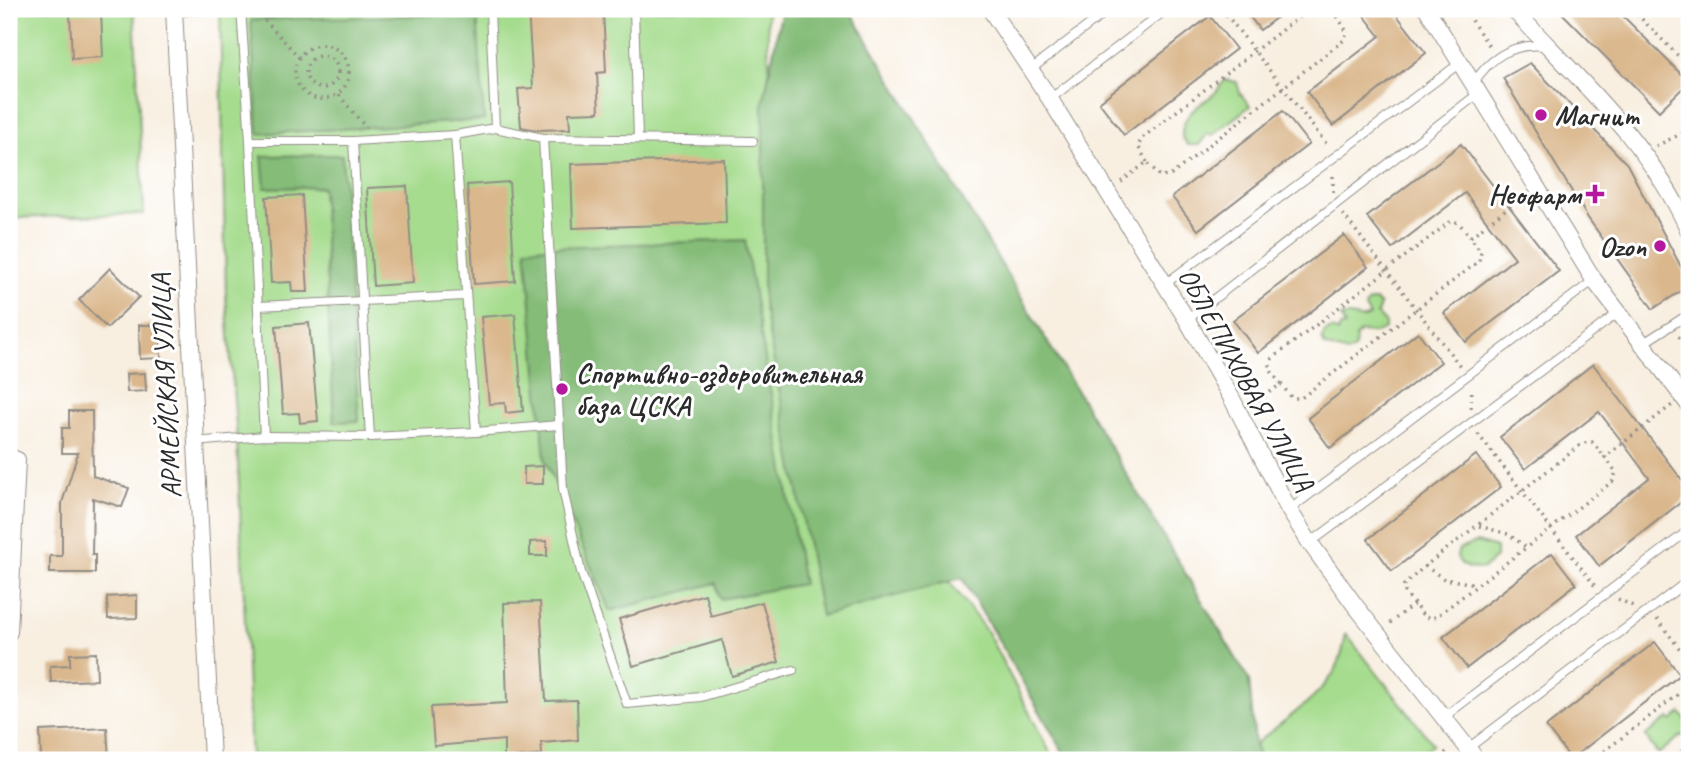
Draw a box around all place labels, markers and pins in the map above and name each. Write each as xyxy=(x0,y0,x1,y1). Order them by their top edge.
place label: Магнит xyxy=(1555,98,1641,133)
marker: Магнит xyxy=(1533,107,1549,123)
place label: Неофарм xyxy=(1489,177,1583,212)
marker: Неофарм xyxy=(1587,186,1603,202)
place label: Ozon xyxy=(1599,229,1647,264)
marker: Ozon xyxy=(1652,238,1668,254)
place label: Спортивно-оздоровительная база ЦСКА xyxy=(576,356,864,424)
marker: Спортивно-оздоровительная база ЦСКА xyxy=(554,381,570,397)

